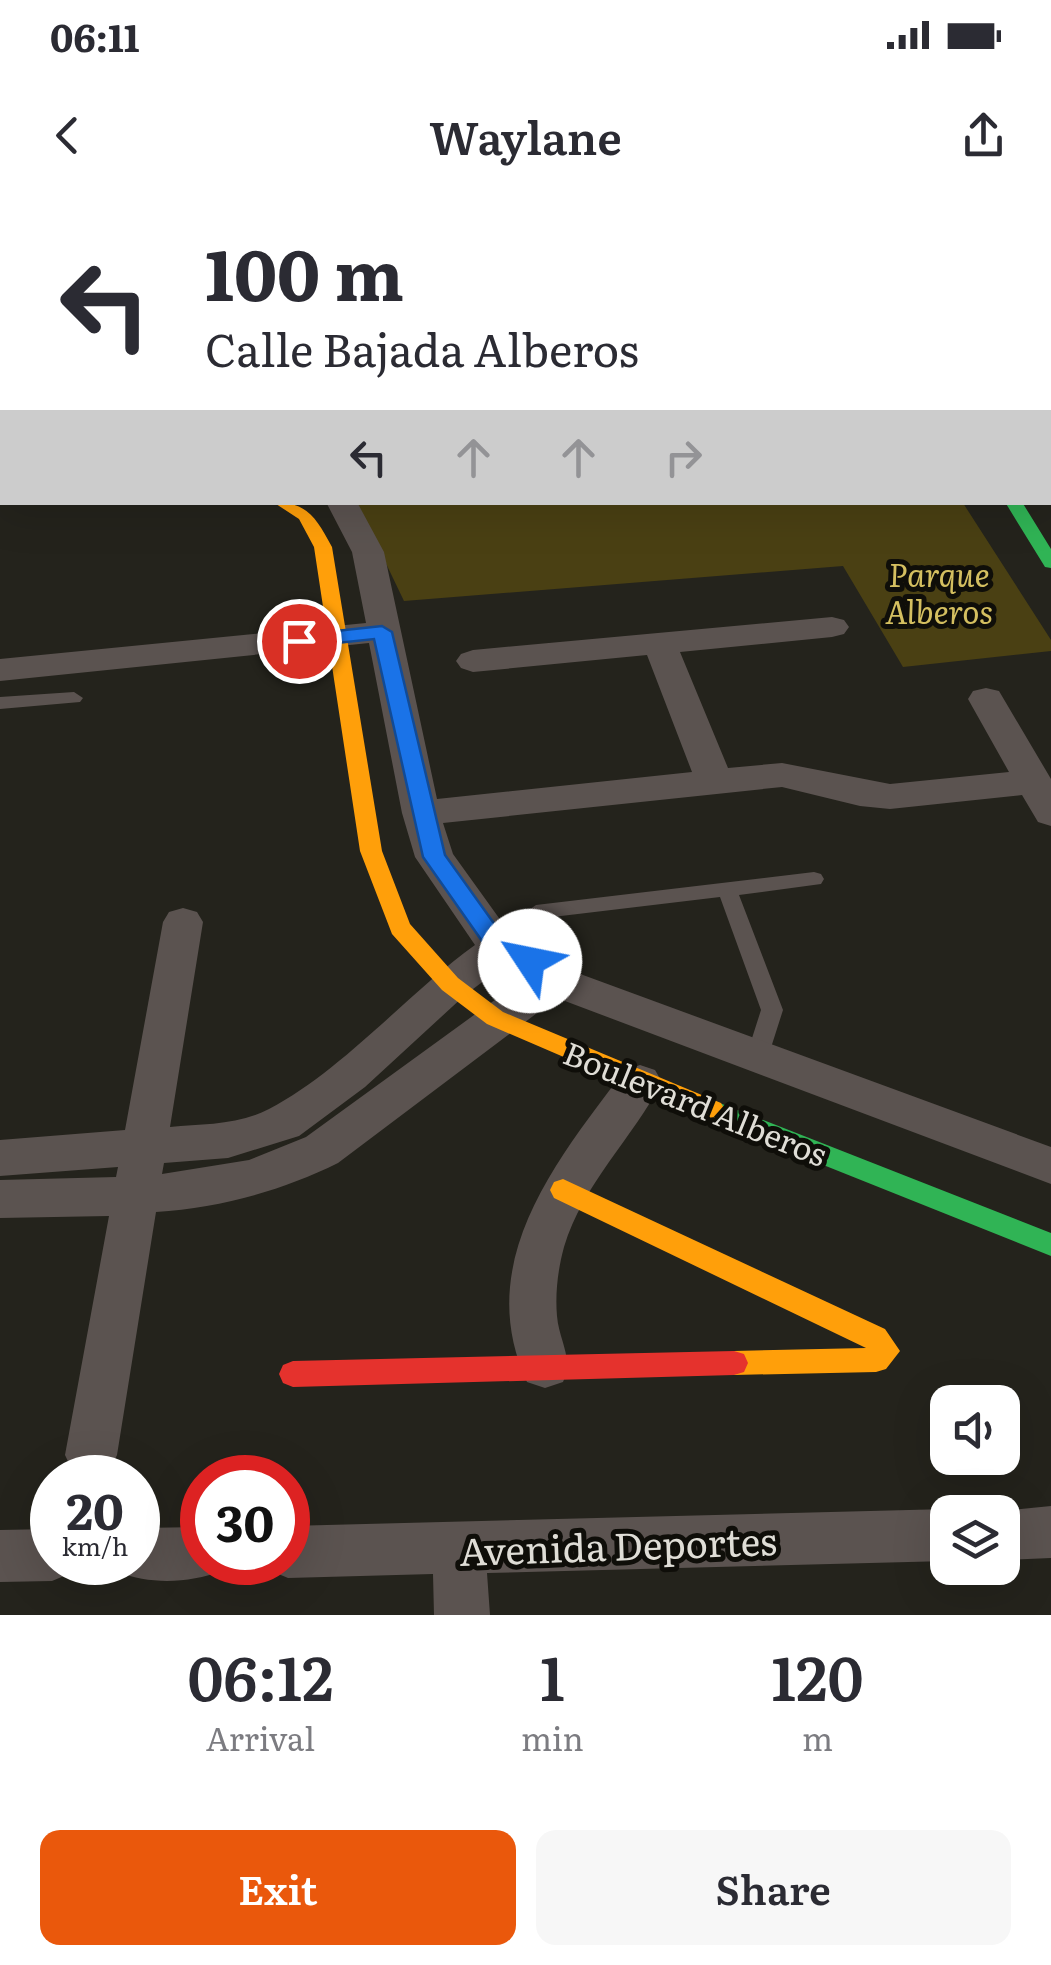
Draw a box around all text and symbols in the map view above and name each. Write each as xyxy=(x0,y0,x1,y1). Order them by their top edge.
text: 06:11 xyxy=(50,7,140,64)
text: Waylane xyxy=(429,102,622,169)
icon: back xyxy=(40,108,95,163)
icon: share xyxy=(956,108,1011,163)
text: 100 m xyxy=(205,219,404,323)
icon: left xyxy=(40,240,170,370)
text: Calle Bajada Alberos xyxy=(205,314,639,381)
icon: left xyxy=(341,430,396,485)
icon: ahead xyxy=(446,430,501,485)
icon: ahead xyxy=(551,430,606,485)
icon: right xyxy=(656,430,711,485)
park label: Parque Alberos xyxy=(885,549,993,634)
pin xyxy=(257,599,342,684)
icon: arrive xyxy=(272,614,327,669)
position arrow xyxy=(478,909,582,1013)
street label: Boulevard Alberos xyxy=(557,1027,835,1177)
map controls xyxy=(930,1385,1020,1585)
button: sound xyxy=(930,1385,1020,1475)
speed limit sign: 30 xyxy=(180,1455,310,1585)
text: 20 xyxy=(66,1471,124,1545)
button: layers xyxy=(930,1495,1020,1585)
street label: Avenida Deportes xyxy=(458,1510,778,1578)
text: km/h xyxy=(62,1527,128,1564)
text: 06:12 xyxy=(188,1630,333,1719)
text: 1 xyxy=(540,1630,565,1719)
text: 120 xyxy=(771,1630,863,1719)
text: Arrival xyxy=(206,1713,315,1761)
text: min xyxy=(521,1713,584,1761)
text: m xyxy=(802,1713,833,1761)
button: Exit xyxy=(40,1830,516,1945)
button: Share xyxy=(536,1830,1011,1945)

